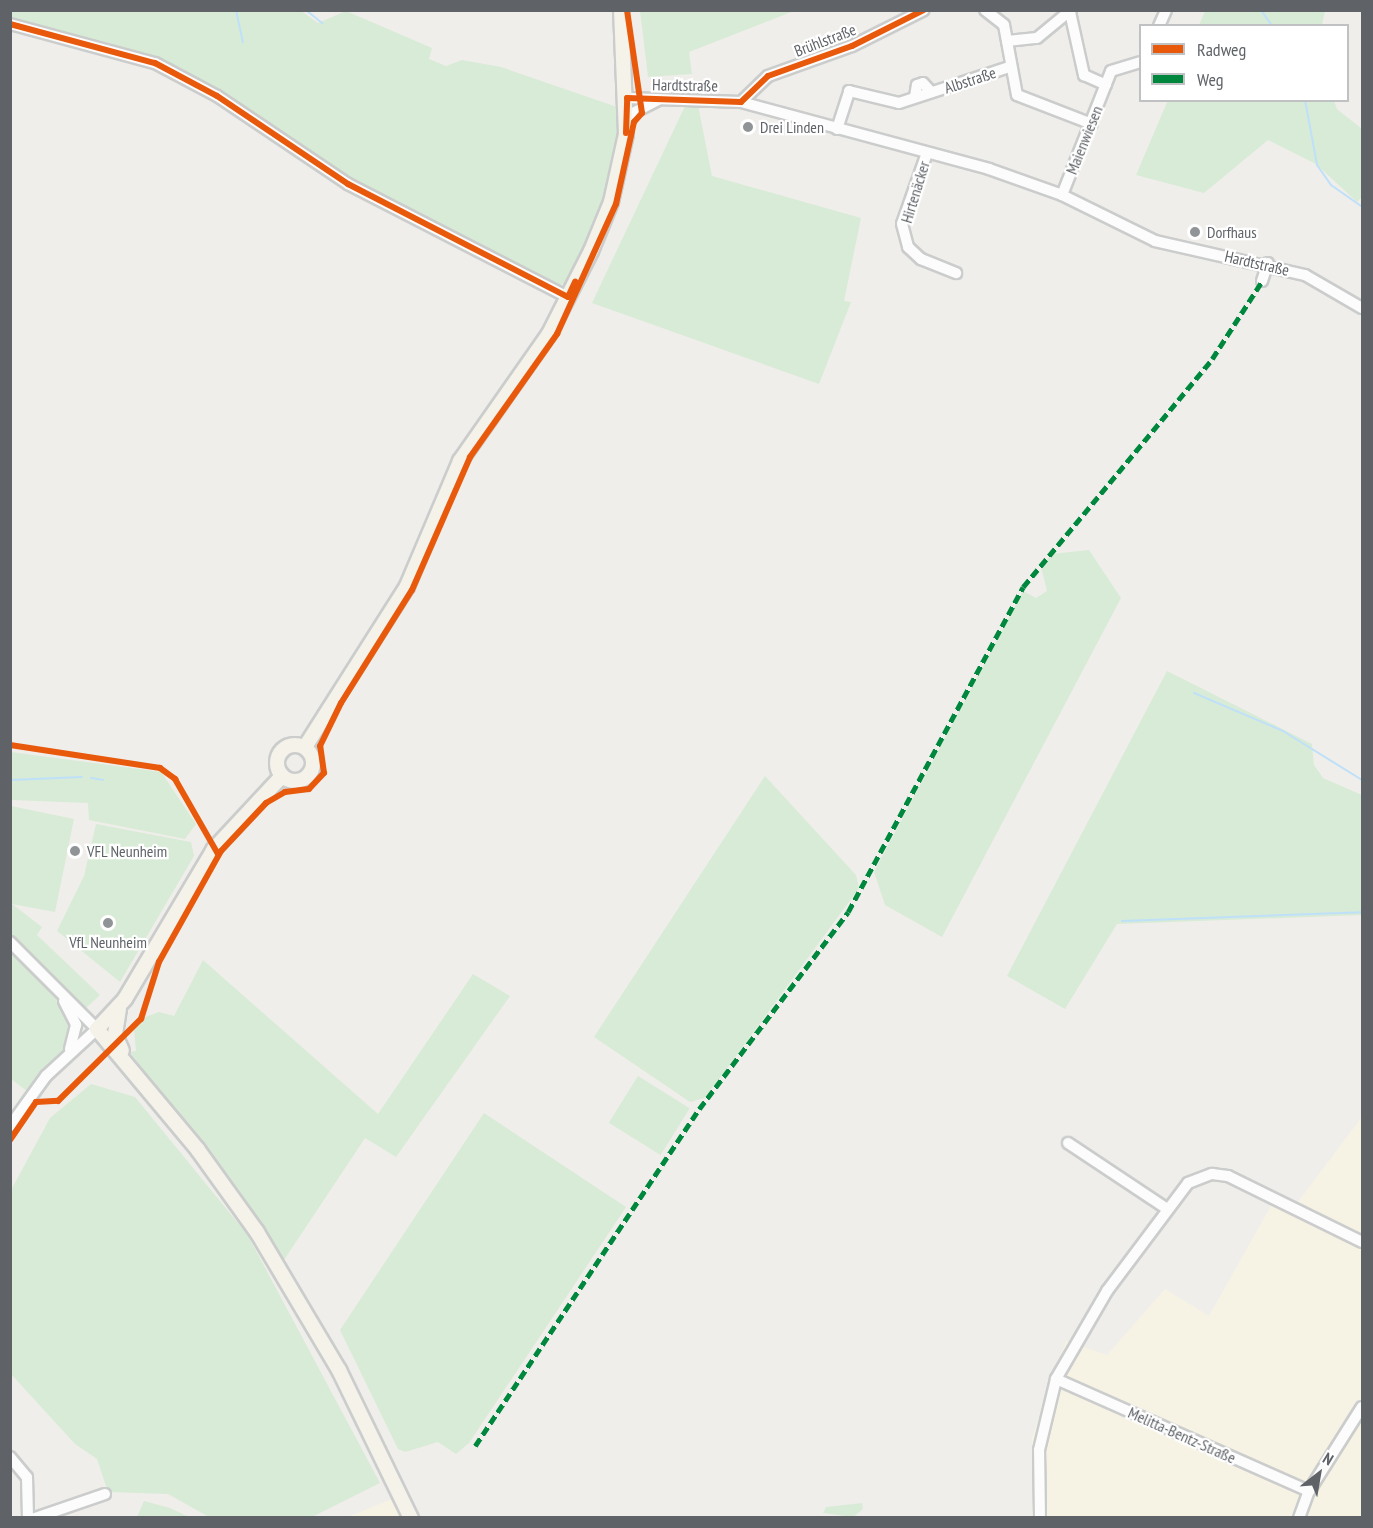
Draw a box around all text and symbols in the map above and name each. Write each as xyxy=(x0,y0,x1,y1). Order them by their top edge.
street label: Brühlstraße xyxy=(791,19,859,61)
legend xyxy=(1139,24,1349,102)
text: Radweg xyxy=(1197,38,1246,61)
street label: Albstraße xyxy=(942,63,998,97)
text: Weg xyxy=(1197,68,1224,91)
street label: Hardtstraße xyxy=(652,75,718,95)
street label: Maienwiesen xyxy=(1062,103,1106,177)
place label: Drei Linden xyxy=(760,117,824,137)
marker: Drei Linden xyxy=(741,120,755,134)
street label: Hirtenäcker xyxy=(896,159,934,225)
place label: Dorfhaus xyxy=(1207,222,1257,242)
marker: Dorfhaus xyxy=(1188,225,1202,239)
street label: Hardtstraße xyxy=(1223,246,1291,280)
place label: VFL Neunheim xyxy=(87,841,168,861)
marker: VFL Neunheim xyxy=(68,844,82,858)
marker: VfL Neunheim xyxy=(101,916,115,930)
place label: VfL Neunheim xyxy=(69,932,147,952)
street label: Melitta-Bentz-Straße xyxy=(1125,1403,1239,1467)
north arrow xyxy=(1289,1444,1349,1504)
text: N xyxy=(1319,1448,1337,1469)

